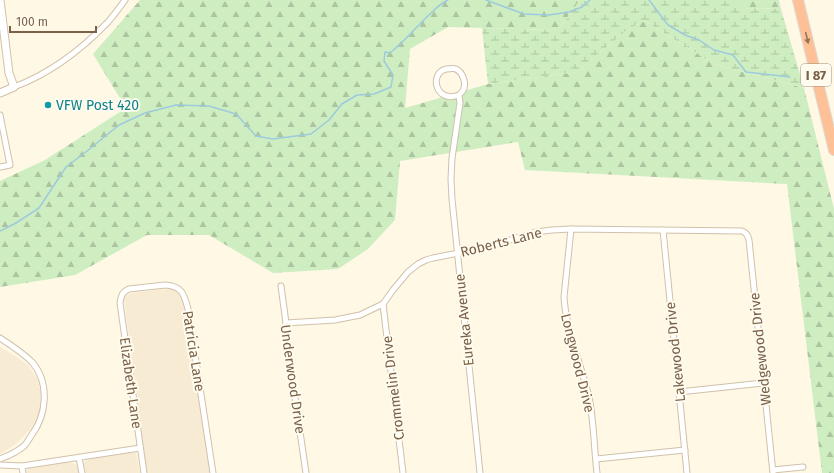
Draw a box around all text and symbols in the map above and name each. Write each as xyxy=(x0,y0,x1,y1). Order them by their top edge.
scale bar xyxy=(10,8,96,34)
text: 100 m xyxy=(16,15,48,29)
one-way arrow xyxy=(804,32,810,44)
road number: I 87 xyxy=(801,64,831,86)
place label: VFW Post 420 xyxy=(56,97,139,114)
marker: VFW Post 420 xyxy=(43,100,53,110)
street label: Roberts Lane xyxy=(459,224,544,261)
street label: Eureka Avenue xyxy=(451,273,478,367)
street label: Wedgewood Drive xyxy=(746,292,775,406)
street label: Lakewood Drive xyxy=(662,301,689,403)
street label: Patricia Lane xyxy=(179,309,208,393)
street label: Longwood Drive xyxy=(557,312,598,414)
street label: Underwood Drive xyxy=(276,323,309,435)
street label: Crommelin Drive xyxy=(379,335,408,441)
street label: Elizabeth Lane xyxy=(116,336,145,430)

